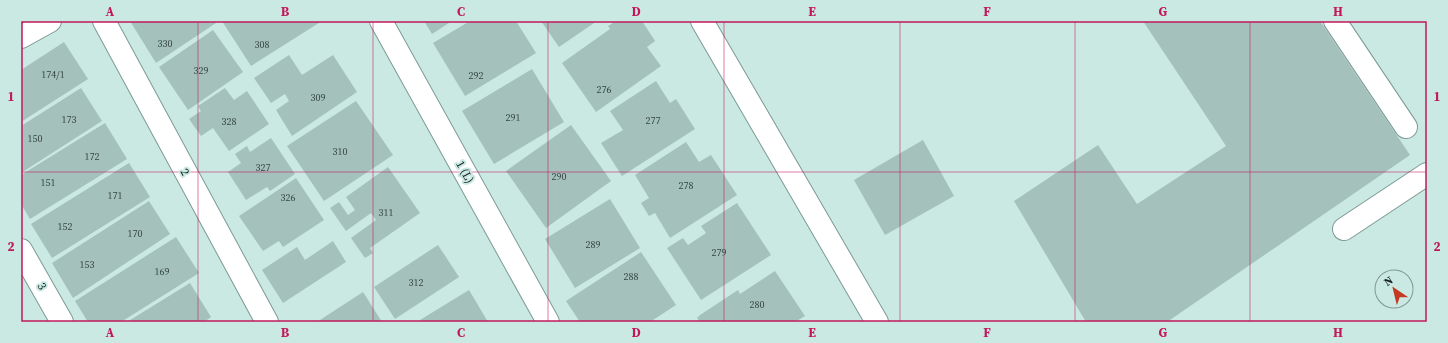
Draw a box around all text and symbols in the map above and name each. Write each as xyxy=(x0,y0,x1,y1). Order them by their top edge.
text: A xyxy=(106,3,115,20)
text: B xyxy=(281,3,290,20)
text: C xyxy=(457,3,465,20)
text: D xyxy=(631,3,641,20)
text: E xyxy=(808,3,816,20)
text: F xyxy=(983,3,991,20)
text: G xyxy=(1159,3,1168,20)
text: H xyxy=(1333,3,1343,20)
house number: 330 xyxy=(158,37,173,50)
house number: 308 xyxy=(255,38,270,51)
house number: 329 xyxy=(194,64,209,77)
house number: 174/1 xyxy=(41,68,65,81)
house number: 292 xyxy=(469,69,484,82)
house number: 276 xyxy=(597,83,612,96)
text: 1 xyxy=(7,88,15,105)
text: 1 xyxy=(1433,88,1441,105)
house number: 309 xyxy=(311,91,326,104)
house number: 291 xyxy=(506,111,521,124)
house number: 173 xyxy=(62,113,77,126)
house number: 277 xyxy=(646,114,661,127)
house number: 328 xyxy=(222,115,237,128)
house number: 150 xyxy=(28,132,43,145)
house number: 310 xyxy=(333,145,348,158)
house number: 172 xyxy=(85,150,100,163)
street label: 1 (L) xyxy=(452,158,478,186)
house number: 327 xyxy=(256,161,271,174)
street label: 2 xyxy=(177,165,193,179)
house number: 290 xyxy=(552,170,567,183)
house number: 151 xyxy=(41,176,56,189)
house number: 278 xyxy=(679,179,694,192)
house number: 171 xyxy=(108,189,123,202)
house number: 326 xyxy=(281,191,296,204)
house number: 311 xyxy=(379,206,394,219)
house number: 152 xyxy=(58,220,73,233)
house number: 170 xyxy=(128,227,143,240)
text: 2 xyxy=(7,238,15,255)
house number: 289 xyxy=(586,238,601,251)
text: 2 xyxy=(1433,238,1441,255)
house number: 279 xyxy=(712,246,727,259)
house number: 153 xyxy=(80,258,95,271)
house number: 169 xyxy=(155,265,170,278)
north arrow xyxy=(1374,269,1414,309)
house number: 288 xyxy=(624,270,639,283)
text: N xyxy=(1381,273,1396,290)
house number: 312 xyxy=(409,276,424,289)
street label: 3 xyxy=(34,279,50,293)
house number: 280 xyxy=(750,298,765,311)
text: A xyxy=(106,324,115,341)
text: B xyxy=(281,324,290,341)
text: C xyxy=(457,324,465,341)
text: D xyxy=(631,324,641,341)
text: E xyxy=(808,324,816,341)
text: F xyxy=(983,324,991,341)
text: G xyxy=(1159,324,1168,341)
text: H xyxy=(1333,324,1343,341)

